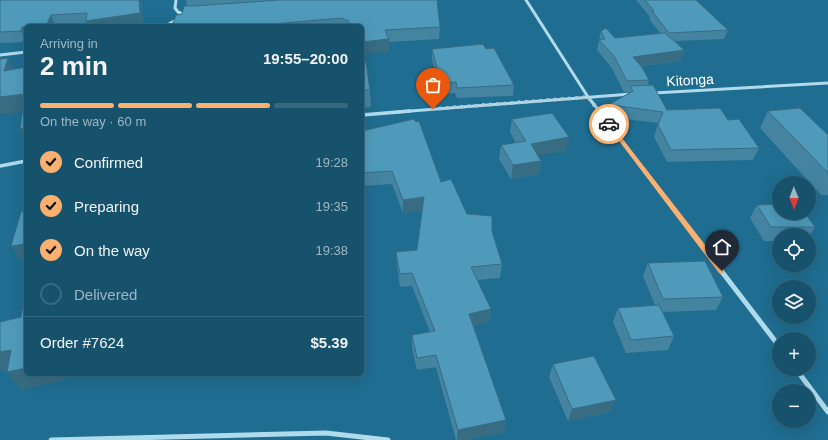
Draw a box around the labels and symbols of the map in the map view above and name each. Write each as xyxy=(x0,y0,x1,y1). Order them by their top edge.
pin xyxy=(416,68,450,109)
street label: Kitonga xyxy=(666,71,714,89)
courier xyxy=(589,104,629,144)
north arrow xyxy=(772,176,816,220)
pin xyxy=(705,230,739,271)

